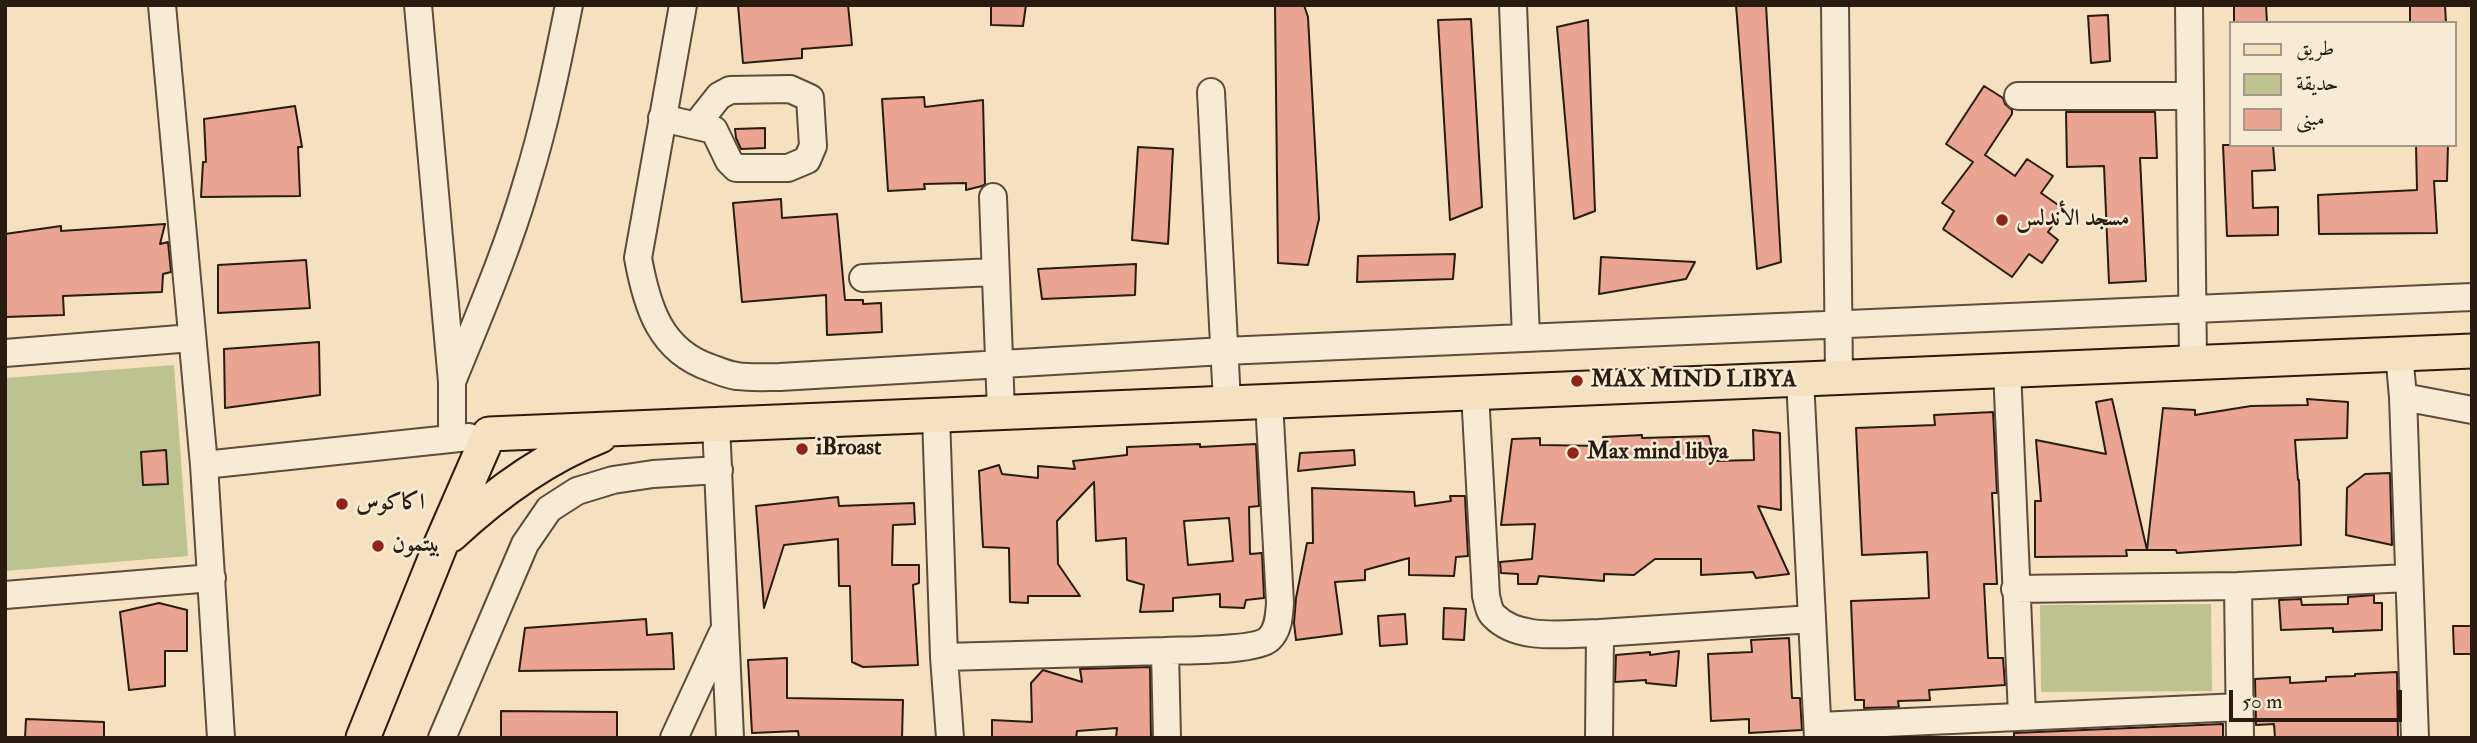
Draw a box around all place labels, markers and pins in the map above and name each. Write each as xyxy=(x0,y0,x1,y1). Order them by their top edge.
place label: مسجد الأندلس xyxy=(2016,206,2130,234)
marker: مسجد الأندلس xyxy=(1994,212,2010,228)
place label: MAX MIND LIBYA xyxy=(1591,367,1797,395)
marker: MAX MIND LIBYA xyxy=(1569,373,1585,389)
place label: iBroast xyxy=(816,435,881,463)
place label: Max mind libya xyxy=(1587,439,1728,467)
marker: iBroast xyxy=(794,441,810,457)
marker: Max mind libya xyxy=(1565,445,1581,461)
place label: اكاكوس xyxy=(356,490,425,518)
marker: اكاكوس xyxy=(334,496,350,512)
place label: بيتمون xyxy=(392,532,440,560)
marker: بيتمون xyxy=(370,538,386,554)

